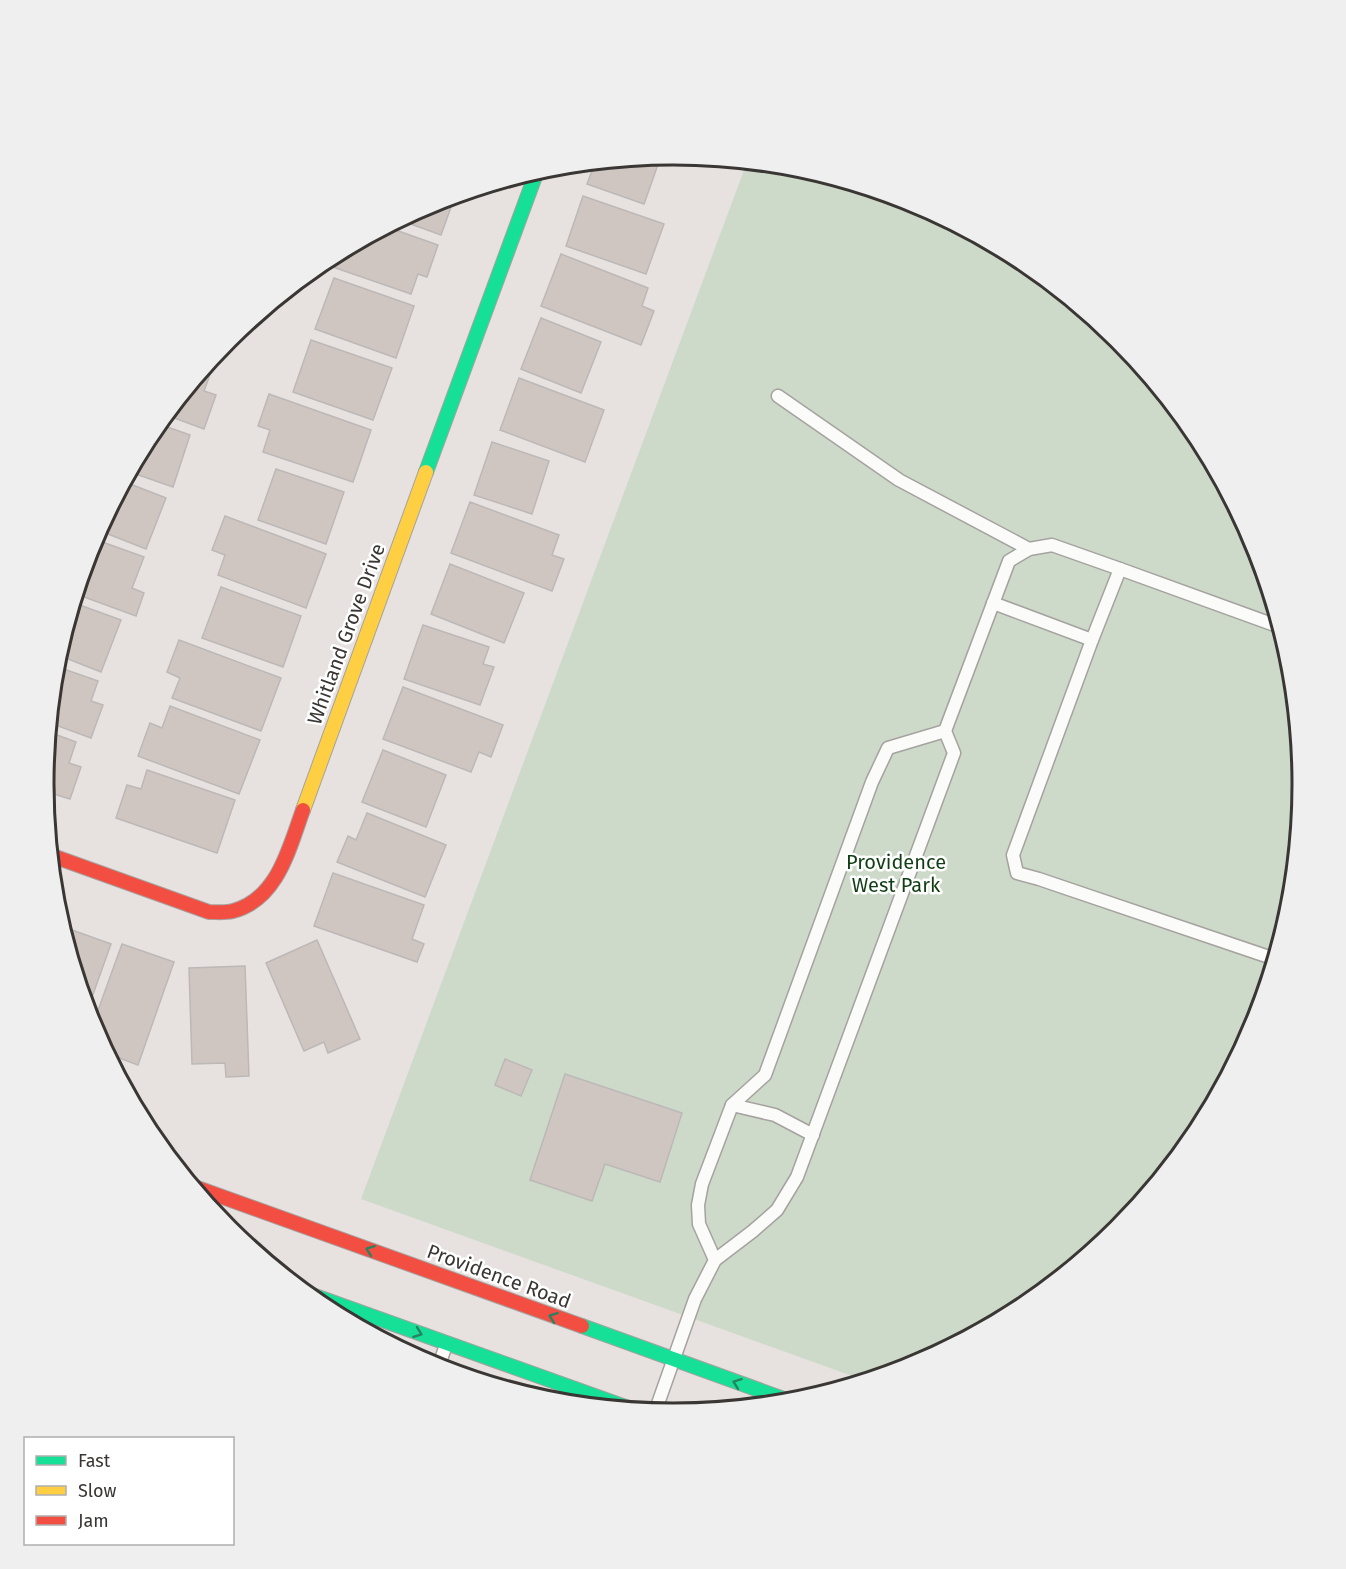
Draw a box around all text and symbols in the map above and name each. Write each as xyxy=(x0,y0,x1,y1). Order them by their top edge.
street label: Whitland Grove Drive xyxy=(302,540,390,728)
park label: Providence West Park xyxy=(846,850,946,897)
street label: Providence Road xyxy=(424,1239,574,1313)
one-way arrow xyxy=(365,1245,376,1258)
one-way arrow xyxy=(549,1311,559,1324)
one-way arrow xyxy=(412,1326,423,1339)
one-way arrow xyxy=(732,1377,743,1390)
legend xyxy=(24,1437,234,1545)
text: Fast xyxy=(78,1450,111,1472)
text: Slow xyxy=(78,1480,117,1502)
text: Jam xyxy=(78,1510,109,1532)

